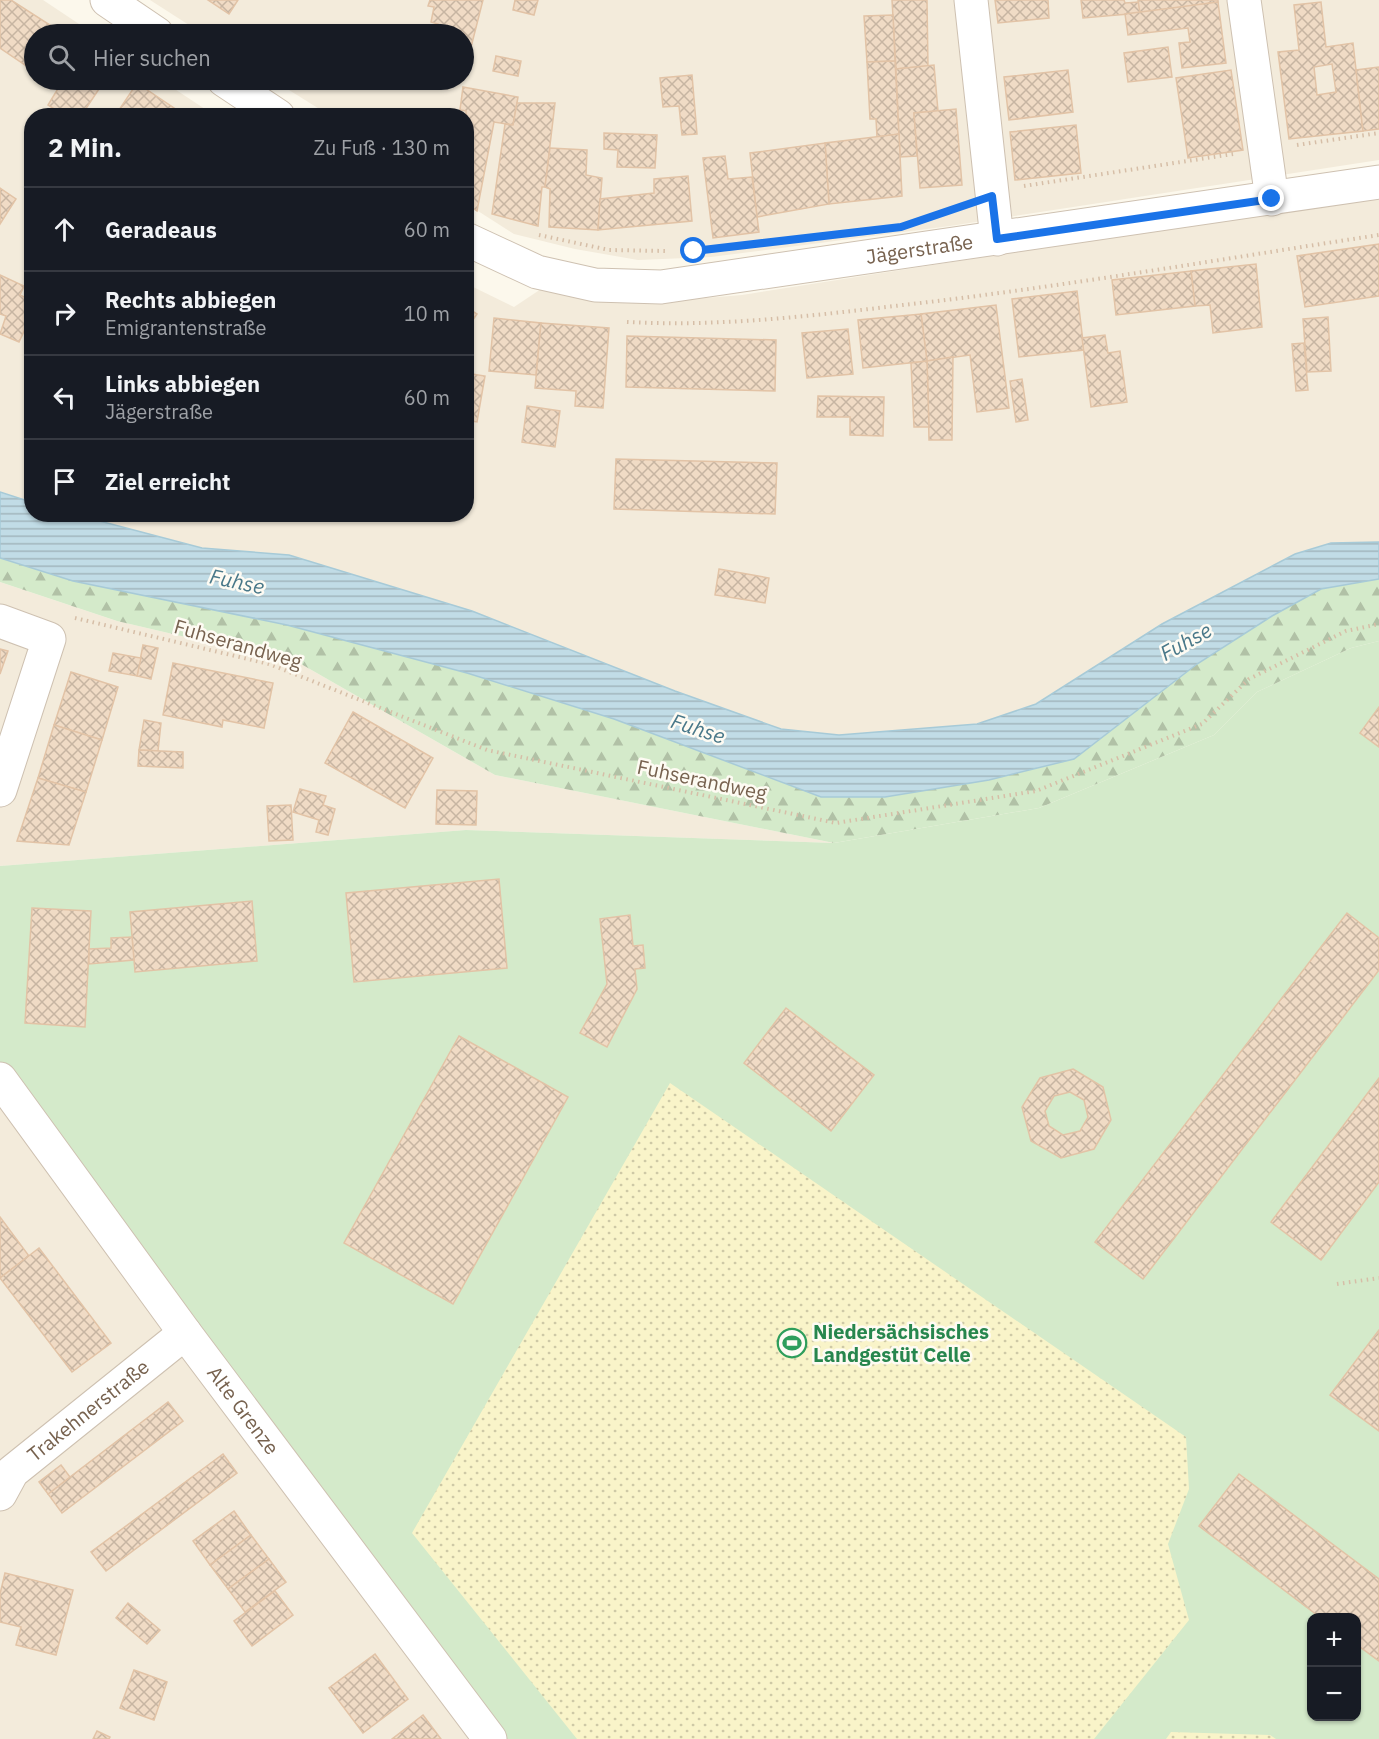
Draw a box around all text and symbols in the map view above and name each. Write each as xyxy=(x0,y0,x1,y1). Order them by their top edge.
search box xyxy=(24,24,474,90)
icon: search xyxy=(45,41,78,74)
text: Hier suchen xyxy=(93,43,211,72)
text: 2 Min. xyxy=(48,130,122,164)
text: Zu Fuß · 130 m xyxy=(313,134,450,161)
route end xyxy=(1258,185,1284,211)
icon: ahead xyxy=(48,213,81,246)
text: Geradeaus xyxy=(105,215,217,244)
text: 60 m xyxy=(404,216,450,243)
street label: Jägerstraße xyxy=(864,228,975,270)
route start xyxy=(680,237,706,263)
text: Rechts abbiegen xyxy=(105,285,276,314)
icon: right xyxy=(48,297,81,330)
text: 10 m xyxy=(404,300,450,327)
text: Emigrantenstraße xyxy=(105,314,267,341)
text: Links abbiegen xyxy=(105,369,260,398)
icon: left xyxy=(48,381,81,414)
text: 60 m xyxy=(404,384,450,411)
text: Jägerstraße xyxy=(105,398,213,425)
icon: arrive xyxy=(48,465,81,498)
text: Ziel erreicht xyxy=(105,467,230,496)
water label: Fuhse xyxy=(207,562,267,601)
street label: Fuhserandweg xyxy=(171,612,306,675)
water label: Fuhse xyxy=(1155,615,1217,667)
water label: Fuhse xyxy=(668,706,729,750)
street label: Fuhserandweg xyxy=(635,753,770,807)
place label: Niedersächsisches Landgestüt Celle xyxy=(813,1318,989,1368)
sports icon: Niedersächsisches Landgestüt Celle xyxy=(776,1327,808,1359)
street label: Trakehnerstraße xyxy=(21,1353,155,1468)
street label: Alte Grenze xyxy=(201,1360,286,1460)
map controls xyxy=(1307,1613,1361,1721)
button: + xyxy=(1307,1613,1361,1667)
button: − xyxy=(1307,1667,1361,1721)

